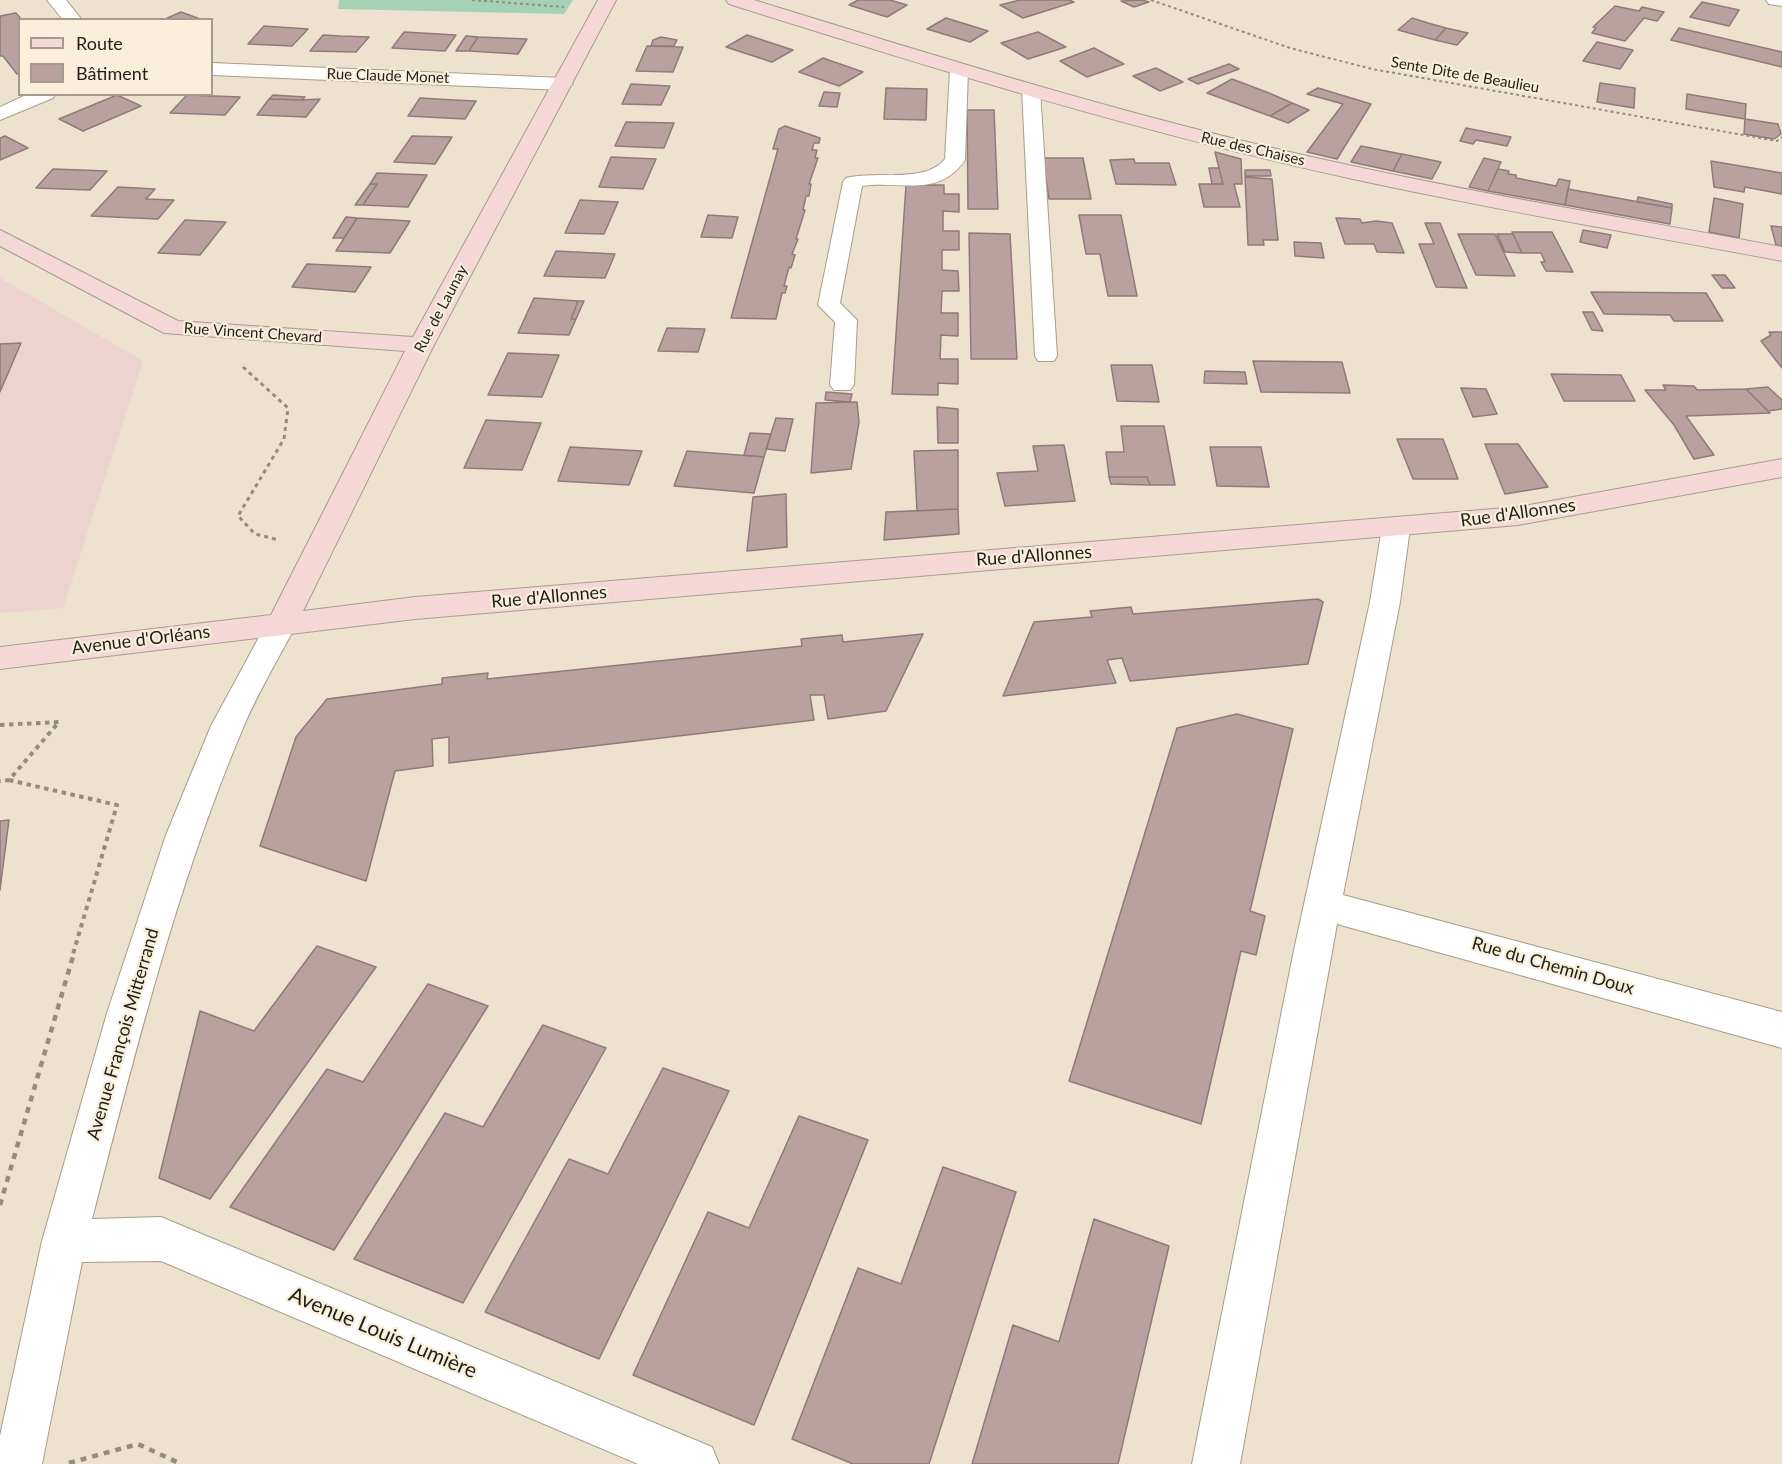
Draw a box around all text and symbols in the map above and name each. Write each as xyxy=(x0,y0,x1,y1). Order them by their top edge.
legend xyxy=(18,18,213,96)
text: Route xyxy=(76,32,123,54)
street label: Sente Dite de Beaulieu xyxy=(1389,53,1541,97)
text: Bâtiment xyxy=(76,62,148,84)
street label: Rue Claude Monet xyxy=(326,65,450,87)
street label: Rue des Chaises xyxy=(1199,128,1307,170)
street label: Rue de Launay xyxy=(410,262,472,356)
street label: Rue Vincent Chevard xyxy=(183,319,323,347)
street label: Rue d'Allonnes xyxy=(1459,494,1577,532)
street label: Rue d'Allonnes xyxy=(975,541,1093,571)
street label: Rue d'Allonnes xyxy=(490,581,608,613)
street label: Avenue d'Orléans xyxy=(71,621,211,659)
street label: Avenue François Mitterrand xyxy=(82,926,164,1142)
street label: Rue du Chemin Doux xyxy=(1469,932,1637,1000)
street label: Avenue Louis Lumière xyxy=(285,1282,481,1384)

